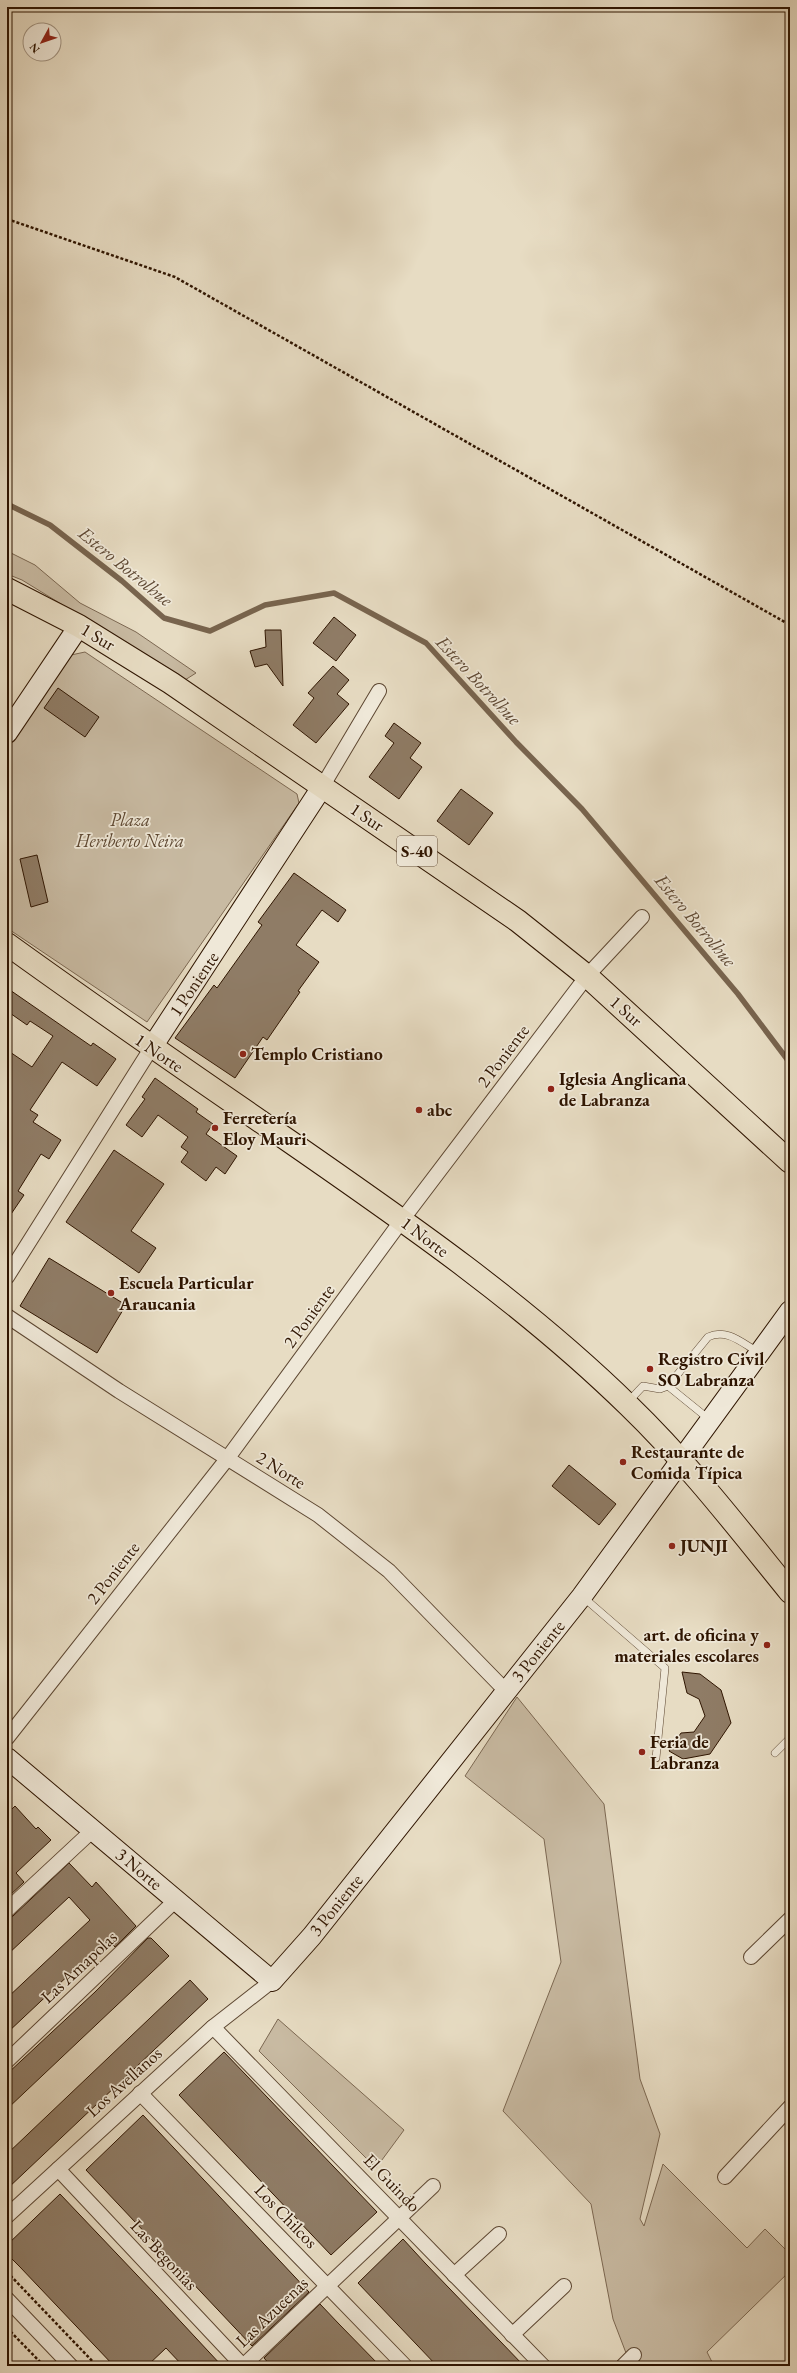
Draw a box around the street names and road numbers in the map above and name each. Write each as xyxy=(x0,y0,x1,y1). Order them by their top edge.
street label: 1 Sur xyxy=(77,617,120,656)
street label: 1 Sur xyxy=(346,797,389,836)
road number: S-40 xyxy=(397,836,437,866)
street label: 1 Poniente xyxy=(164,947,224,1021)
street label: 1 Sur xyxy=(605,990,647,1031)
street label: 2 Poniente xyxy=(471,1020,534,1092)
street label: 1 Norte xyxy=(130,1028,188,1077)
street label: 1 Norte xyxy=(397,1211,454,1262)
street label: 2 Poniente xyxy=(278,1279,339,1352)
street label: 2 Norte xyxy=(252,1445,310,1494)
street label: 2 Poniente xyxy=(81,1537,144,1609)
street label: 3 Poniente xyxy=(506,1615,570,1686)
street label: 3 Norte xyxy=(111,1842,167,1895)
street label: 3 Poniente xyxy=(304,1869,368,1940)
street label: Las Amapolas xyxy=(36,1925,122,2008)
street label: Los Avellanos xyxy=(81,2041,167,2122)
street label: El Guindo xyxy=(359,2149,426,2217)
street label: Los Chilcos xyxy=(250,2178,323,2253)
street label: Las Begonias xyxy=(126,2215,203,2295)
street label: Las Azucenas xyxy=(231,2271,313,2352)

